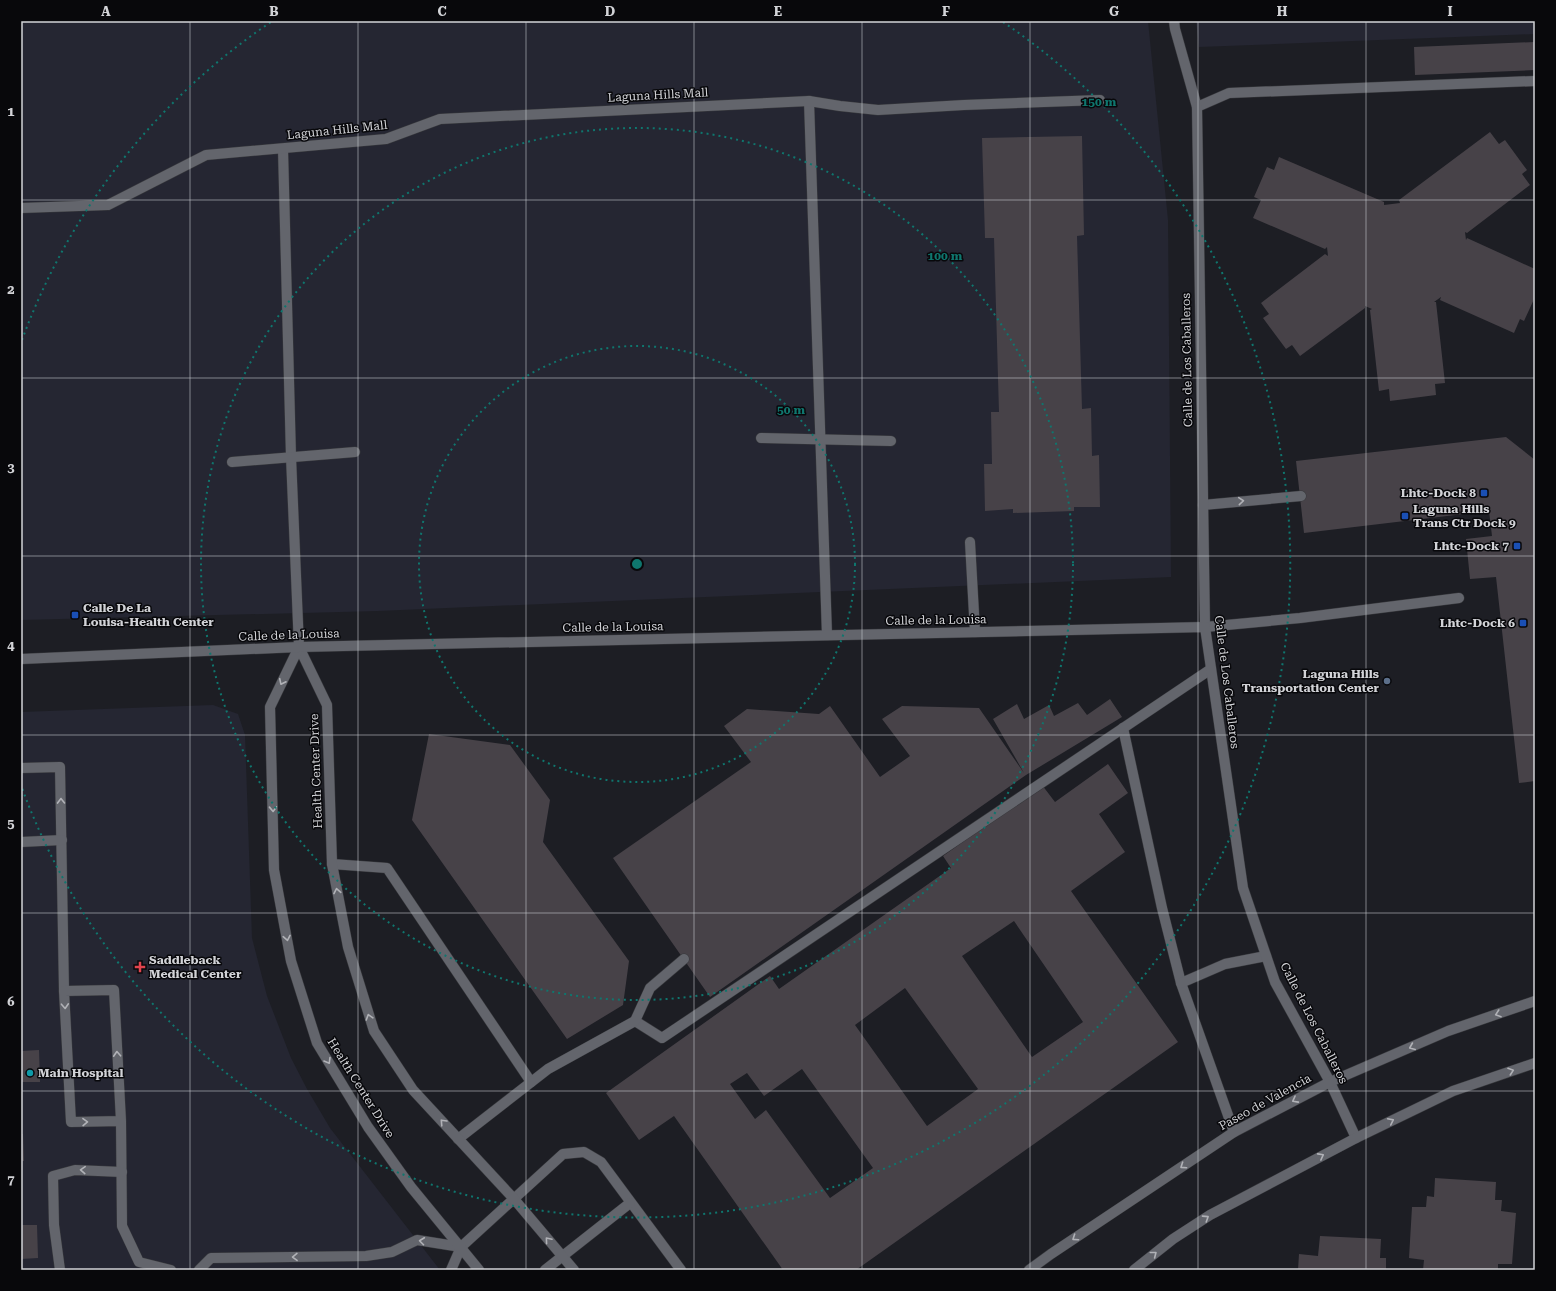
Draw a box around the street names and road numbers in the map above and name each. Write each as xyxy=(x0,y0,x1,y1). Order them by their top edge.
street label: Laguna Hills Mall xyxy=(607,85,709,105)
street label: Laguna Hills Mall xyxy=(286,118,388,142)
street label: Calle de Los Caballeros xyxy=(1179,293,1195,427)
street label: Calle de la Louisa xyxy=(885,612,987,628)
street label: Calle de Los Caballeros xyxy=(1212,615,1242,750)
street label: Calle de la Louisa xyxy=(562,619,664,635)
street label: Calle de la Louisa xyxy=(238,626,340,644)
street label: Health Center Drive xyxy=(307,713,325,829)
street label: Calle de Los Caballeros xyxy=(1277,960,1351,1086)
street label: Health Center Drive xyxy=(325,1035,398,1141)
street label: Paseo de Valencia xyxy=(1217,1071,1314,1133)

